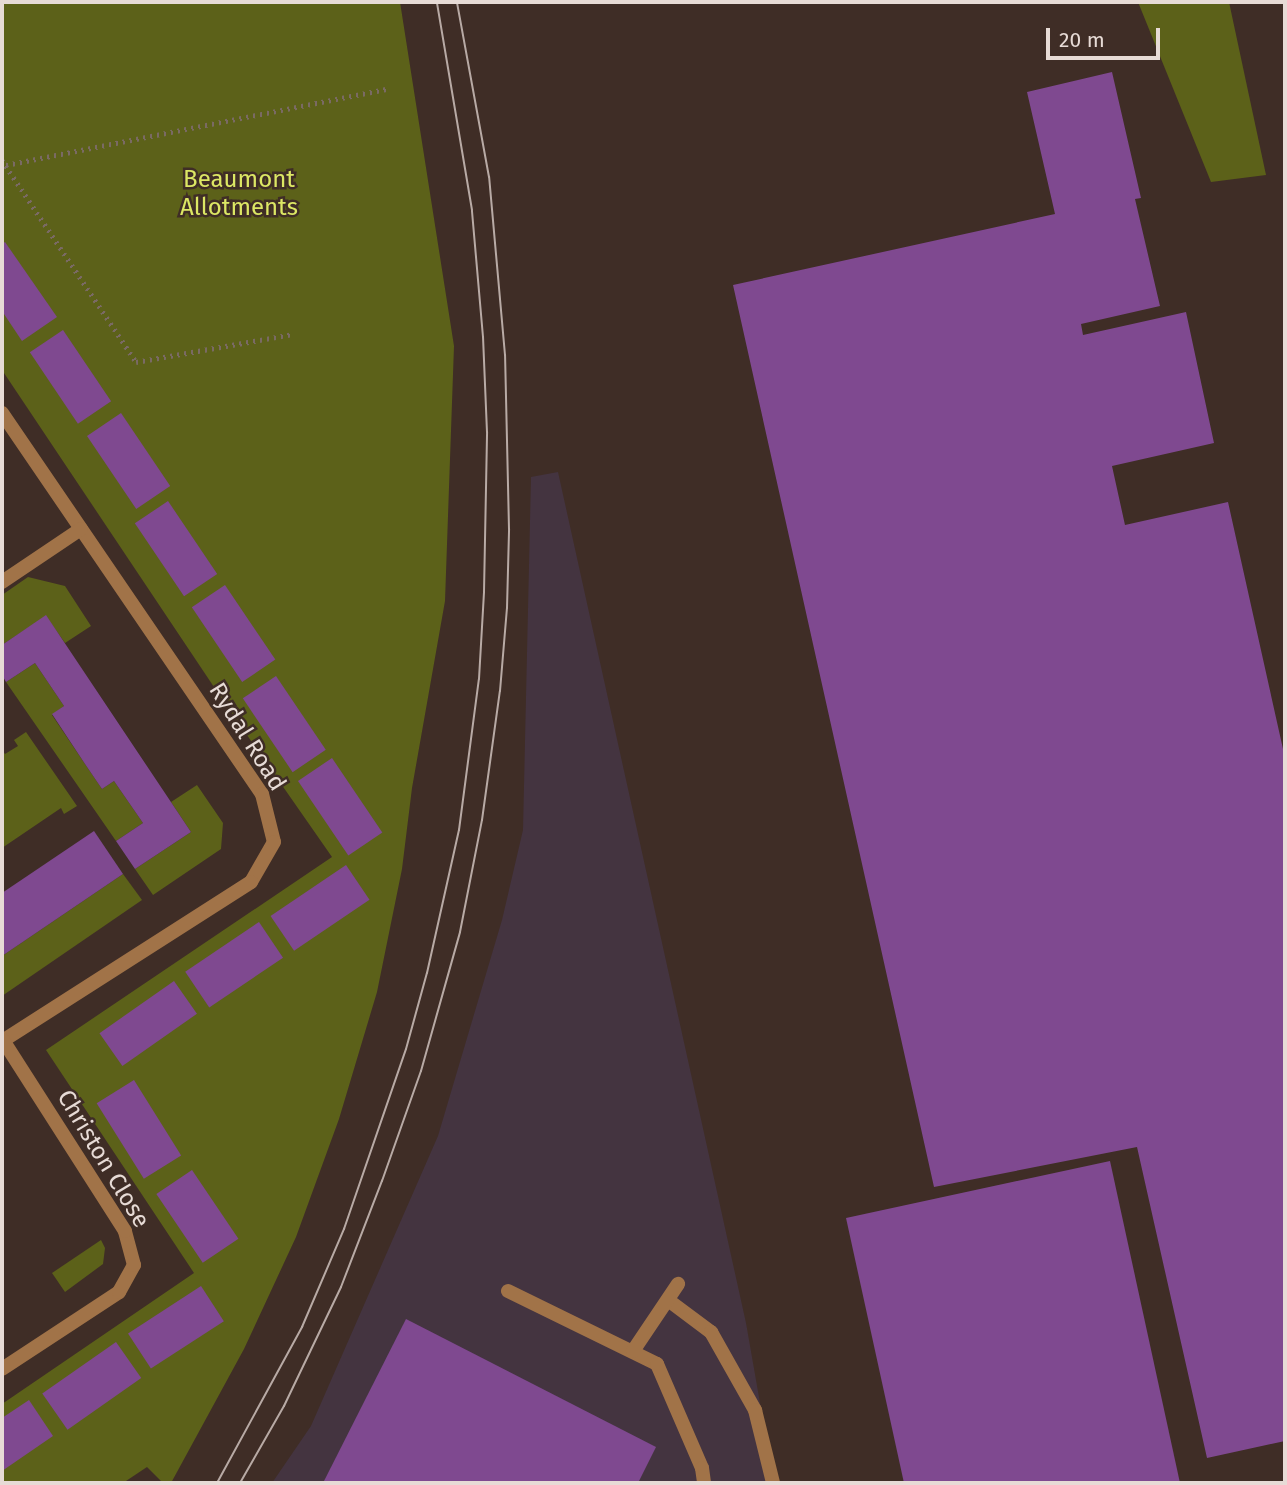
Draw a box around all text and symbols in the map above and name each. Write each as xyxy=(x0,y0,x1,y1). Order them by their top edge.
scale bar xyxy=(1049,14,1163,58)
text: 20 m xyxy=(1059,27,1105,53)
park label: Beaumont Allotments xyxy=(180,166,298,222)
street label: Rydal Road xyxy=(202,678,292,796)
street label: Christon Close xyxy=(51,1085,155,1233)

